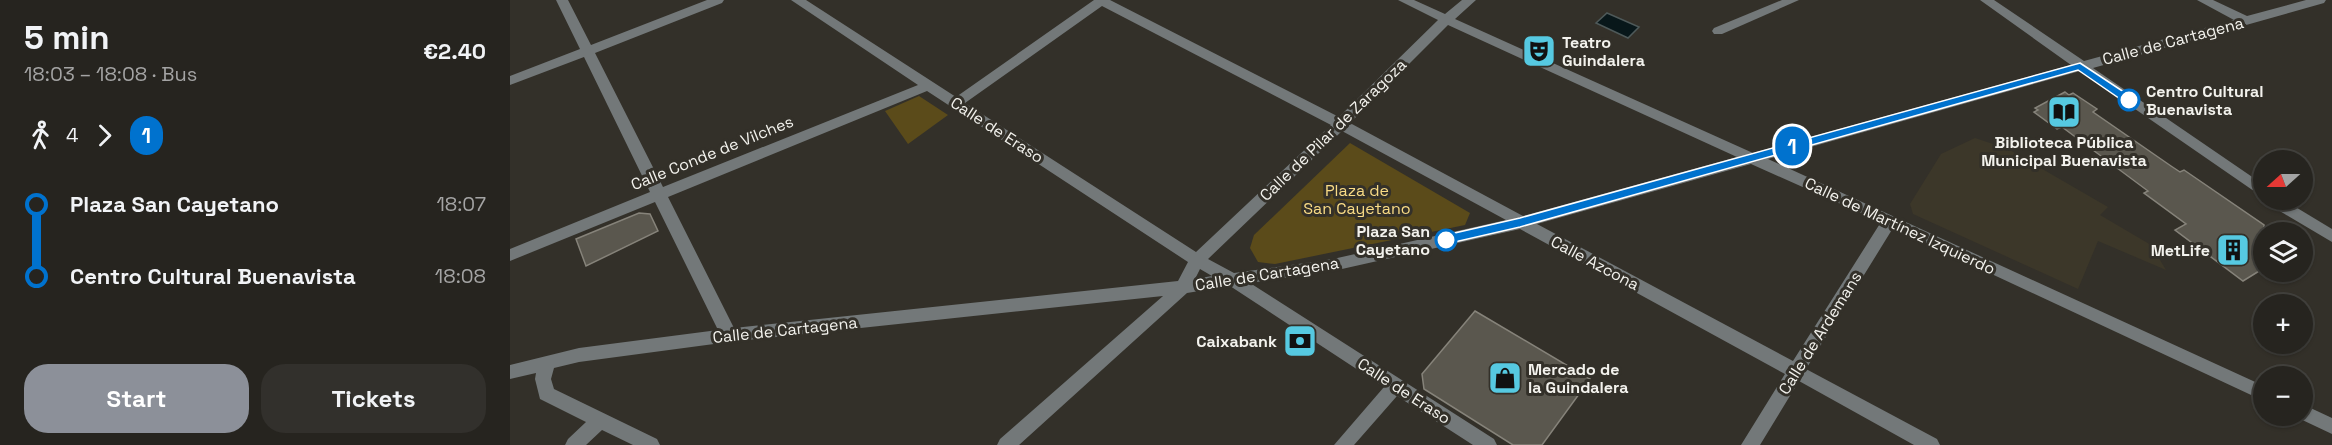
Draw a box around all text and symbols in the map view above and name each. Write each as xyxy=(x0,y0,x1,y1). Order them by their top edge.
street label: Calle de Cartagena xyxy=(2100,12,2246,70)
text: 5 min xyxy=(24,17,109,59)
place label: Teatro Guindalera xyxy=(1562,32,1645,71)
theatre icon: Teatro Guindalera xyxy=(1521,33,1557,69)
text: €2.40 xyxy=(423,37,486,65)
street label: Calle de Pilar de Zaragoza xyxy=(1255,54,1411,206)
text: 18:03 – 18:08 · Bus xyxy=(24,61,197,87)
place label: Centro Cultural Buenavista xyxy=(2146,81,2264,120)
marker: Centro Cultural Buenavista xyxy=(2118,89,2140,111)
street label: Calle de Eraso xyxy=(946,92,1048,168)
library icon: Biblioteca Pública Municipal Buenavista xyxy=(2046,94,2082,130)
street label: Calle Conde de Vilches xyxy=(628,111,796,195)
icon: walk xyxy=(24,119,57,152)
icon: forward xyxy=(88,119,121,152)
text: 4 xyxy=(66,122,79,148)
text: 1 xyxy=(142,122,151,149)
line badge: 1 xyxy=(1772,126,1812,166)
place label: Biblioteca Pública Municipal Buenavista xyxy=(1981,132,2147,171)
text: 1 xyxy=(1787,133,1797,160)
north arrow xyxy=(2253,150,2313,210)
map controls xyxy=(2253,150,2313,426)
street label: Calle de Martínez Izquierdo xyxy=(1801,173,1999,279)
park label: Plaza de San Cayetano xyxy=(1303,180,1411,219)
text: Plaza San Cayetano xyxy=(70,190,279,218)
text: 18:07 xyxy=(436,191,486,217)
place label: Plaza San Cayetano xyxy=(1356,221,1430,260)
button: layers xyxy=(2253,222,2313,282)
marker: Plaza San Cayetano xyxy=(1435,229,1457,251)
street label: Calle Azcona xyxy=(1547,231,1643,295)
building icon: MetLife xyxy=(2215,232,2251,268)
place label: MetLife xyxy=(2151,240,2210,261)
street label: Calle de Cartagena xyxy=(1194,252,1340,296)
text: Centro Cultural Buenavista xyxy=(70,262,356,290)
text: 18:08 xyxy=(435,263,486,289)
street label: Calle de Ardemans xyxy=(1774,267,1866,399)
button: + xyxy=(2253,294,2313,354)
street label: Calle de Cartagena xyxy=(712,312,858,348)
bank icon: Caixabank xyxy=(1282,323,1318,359)
place label: Caixabank xyxy=(1196,331,1277,352)
street label: Calle de Eraso xyxy=(1353,353,1455,429)
place label: Mercado de la Guindalera xyxy=(1528,359,1628,398)
shop icon: Mercado de la Guindalera xyxy=(1487,360,1523,396)
button: Start xyxy=(24,364,249,433)
button: Tickets xyxy=(261,364,486,433)
button: − xyxy=(2253,366,2313,426)

